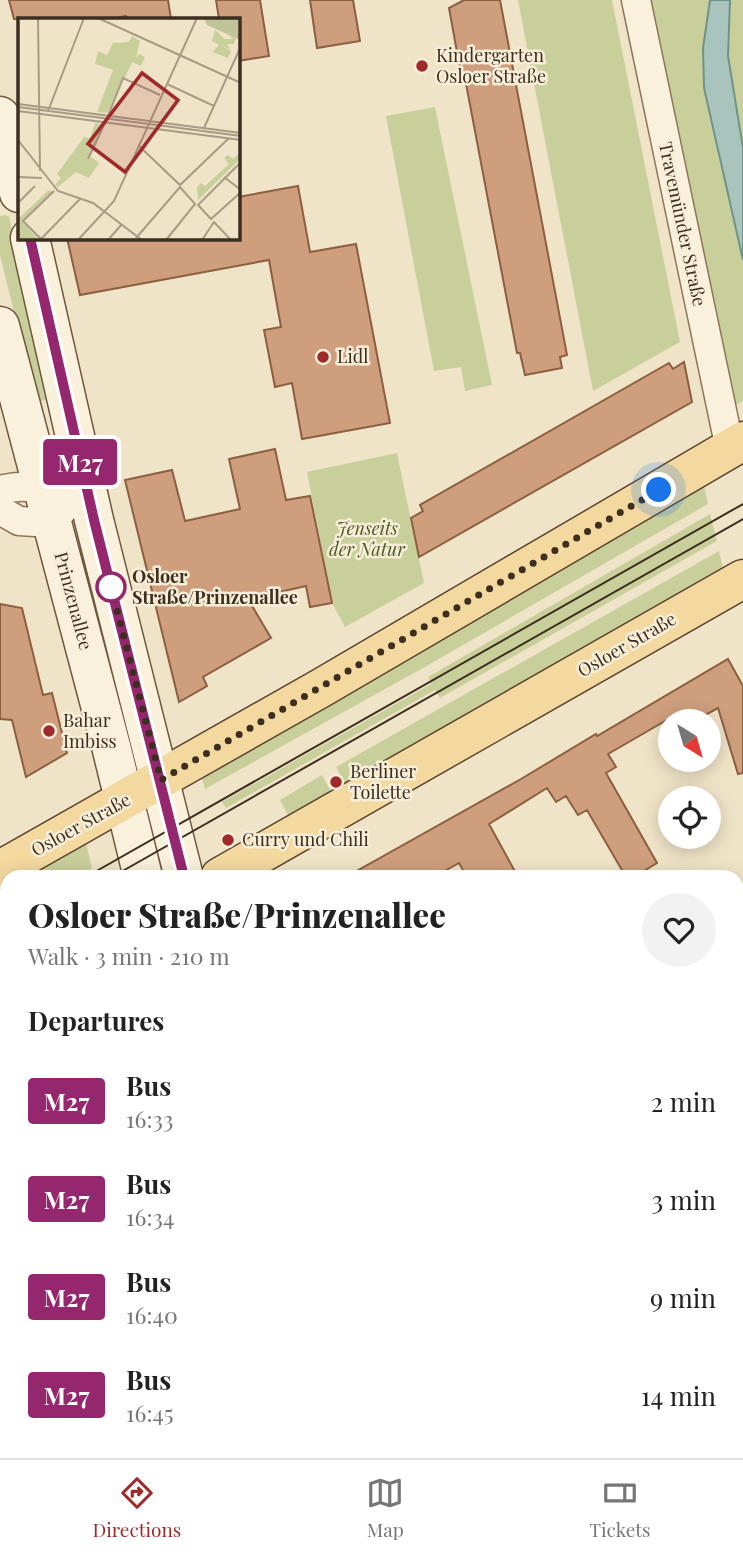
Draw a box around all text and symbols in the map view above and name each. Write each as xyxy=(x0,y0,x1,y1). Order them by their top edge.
inset map xyxy=(18,18,240,240)
place label: Kindergarten Osloer Straße xyxy=(436,43,546,88)
marker: Kindergarten Osloer Straße xyxy=(414,58,430,74)
street label: Travemünder Straße xyxy=(654,139,712,308)
place label: Lidl xyxy=(337,344,368,368)
marker: Lidl xyxy=(315,349,331,365)
line badge: M27 xyxy=(40,439,120,485)
text: M27 xyxy=(57,446,103,478)
your location xyxy=(641,472,676,507)
park label: Jenseits der Natur xyxy=(329,516,406,561)
street label: Prinzenallee xyxy=(49,549,99,652)
place label: Osloer Straße/Prinzenallee xyxy=(132,564,298,609)
marker: Osloer Straße/Prinzenallee xyxy=(96,572,126,602)
street label: Osloer Straße xyxy=(573,606,680,682)
place label: Bahar Imbiss xyxy=(63,708,117,753)
north arrow xyxy=(658,709,721,772)
map controls xyxy=(658,709,721,849)
marker: Bahar Imbiss xyxy=(41,723,57,739)
place label: Berliner Toilette xyxy=(350,759,416,804)
marker: Berliner Toilette xyxy=(328,774,344,790)
button: locate xyxy=(658,786,721,849)
street label: Osloer Straße xyxy=(27,787,134,861)
place label: Curry und Chili xyxy=(242,827,369,851)
marker: Curry und Chili xyxy=(220,832,236,848)
text: Osloer Straße/Prinzenallee xyxy=(28,892,446,936)
button: heart xyxy=(642,893,716,967)
text: Walk · 3 min · 210 m xyxy=(28,940,230,971)
text: Departures xyxy=(28,1003,164,1038)
text: Bus xyxy=(126,1068,171,1103)
text: 2 min xyxy=(651,1084,716,1119)
text: M27 xyxy=(44,1085,89,1117)
text: 16:33 xyxy=(126,1103,173,1134)
text: Bus xyxy=(126,1166,171,1201)
text: 3 min xyxy=(652,1182,716,1217)
text: M27 xyxy=(44,1183,89,1215)
text: 16:34 xyxy=(126,1201,174,1232)
text: Bus xyxy=(126,1264,171,1299)
text: 9 min xyxy=(650,1280,716,1315)
text: M27 xyxy=(44,1281,89,1313)
text: 16:40 xyxy=(126,1299,178,1330)
text: Bus xyxy=(126,1362,171,1397)
text: 14 min xyxy=(641,1378,716,1413)
text: M27 xyxy=(44,1379,89,1411)
text: 16:45 xyxy=(126,1397,173,1428)
tab: Directions xyxy=(92,1474,181,1542)
tab: Map xyxy=(366,1474,404,1542)
tab: Tickets xyxy=(589,1474,651,1542)

